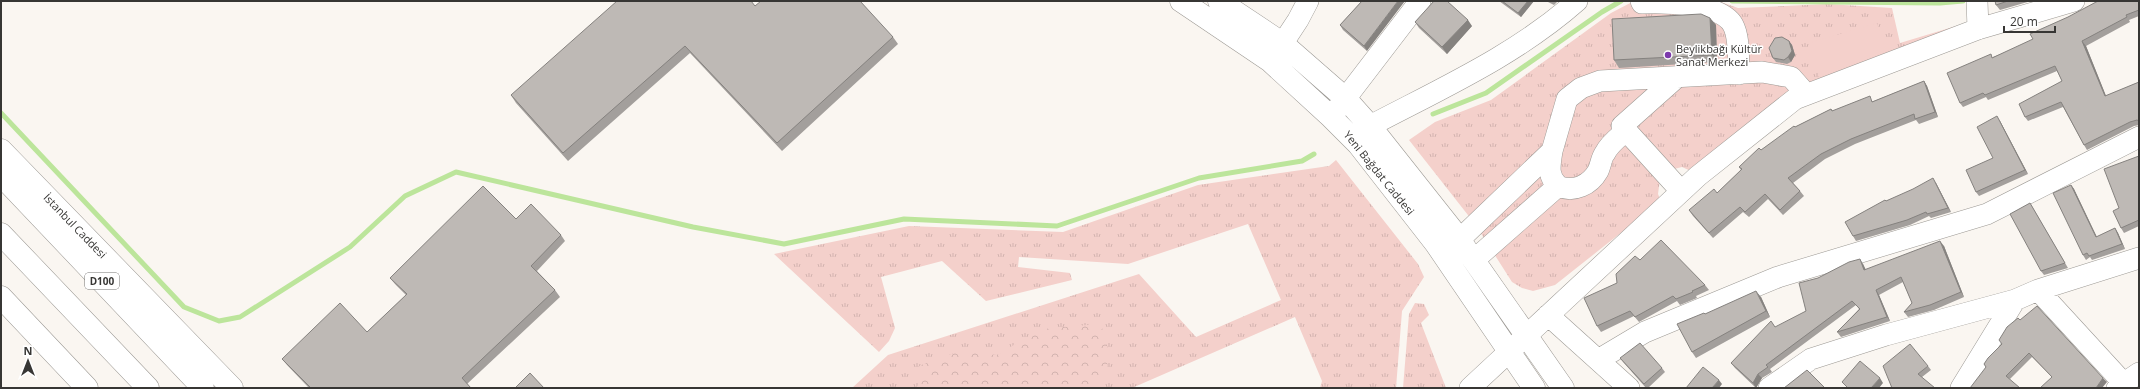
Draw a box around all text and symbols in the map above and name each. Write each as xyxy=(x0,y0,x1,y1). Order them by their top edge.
scale bar xyxy=(2004,8,2055,34)
text: 20 m xyxy=(2010,13,2038,30)
place label: Beylikbağı Kültür Sanat Merkezi xyxy=(1676,41,1763,69)
marker: Beylikbağı Kültür Sanat Merkezi xyxy=(1663,50,1673,60)
street label: Yeni Bağdat Caddesi xyxy=(1341,127,1418,218)
street label: İstanbul Caddesi xyxy=(40,190,110,261)
road number: D100 xyxy=(85,273,119,289)
north arrow xyxy=(8,341,48,381)
text: N xyxy=(24,343,32,358)

